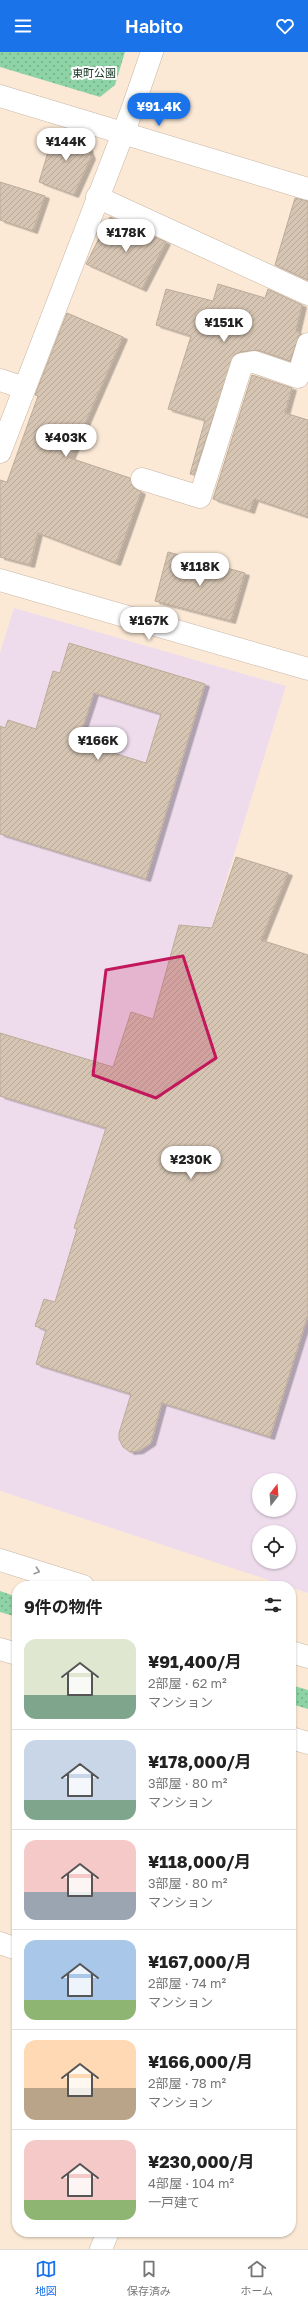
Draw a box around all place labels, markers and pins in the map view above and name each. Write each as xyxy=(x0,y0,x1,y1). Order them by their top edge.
pin: ¥91.4K xyxy=(126,93,192,127)
pin: ¥144K xyxy=(38,128,94,162)
pin: ¥178K xyxy=(98,219,154,253)
pin: ¥151K xyxy=(196,309,252,343)
pin: ¥403K xyxy=(38,424,94,458)
pin: ¥118K xyxy=(172,553,228,587)
pin: ¥167K xyxy=(121,607,177,641)
pin: ¥166K xyxy=(70,727,126,761)
pin: ¥230K xyxy=(163,1146,219,1180)

